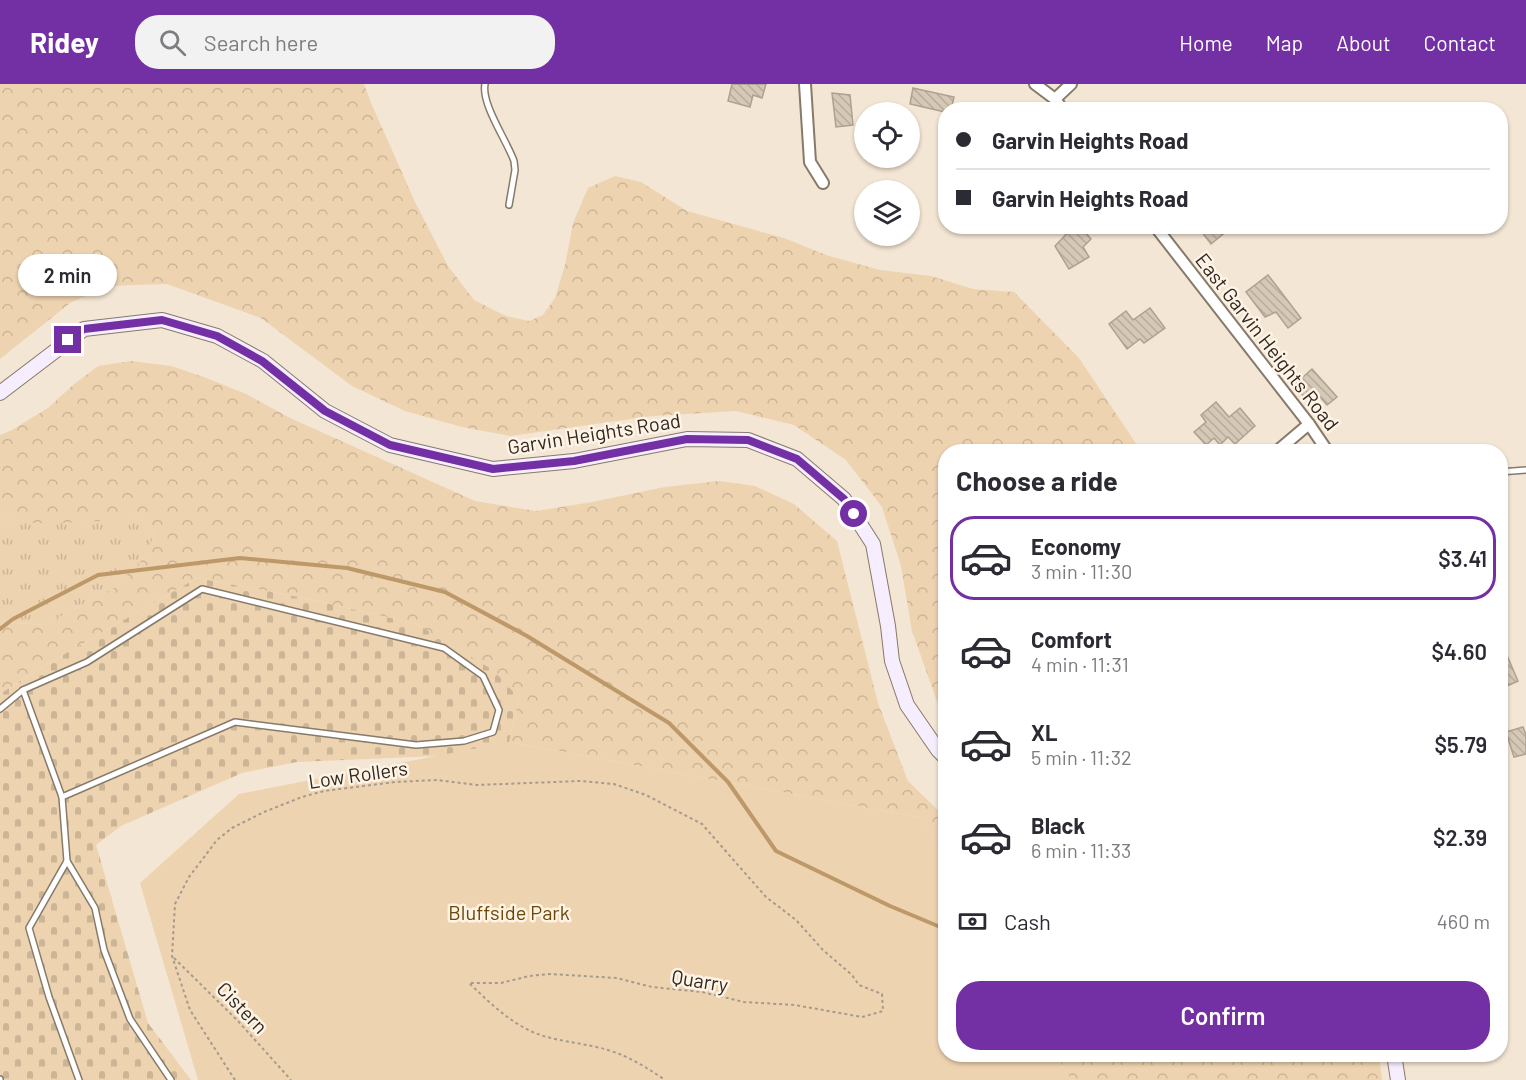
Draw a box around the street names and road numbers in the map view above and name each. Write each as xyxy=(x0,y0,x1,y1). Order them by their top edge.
street label: East Garvin Heights Road xyxy=(1191,248,1344,435)
street label: Garvin Heights Road xyxy=(506,407,682,459)
street label: Low Rollers xyxy=(307,755,409,793)
street label: Quarry xyxy=(670,964,730,996)
street label: Cistern xyxy=(212,976,273,1038)

